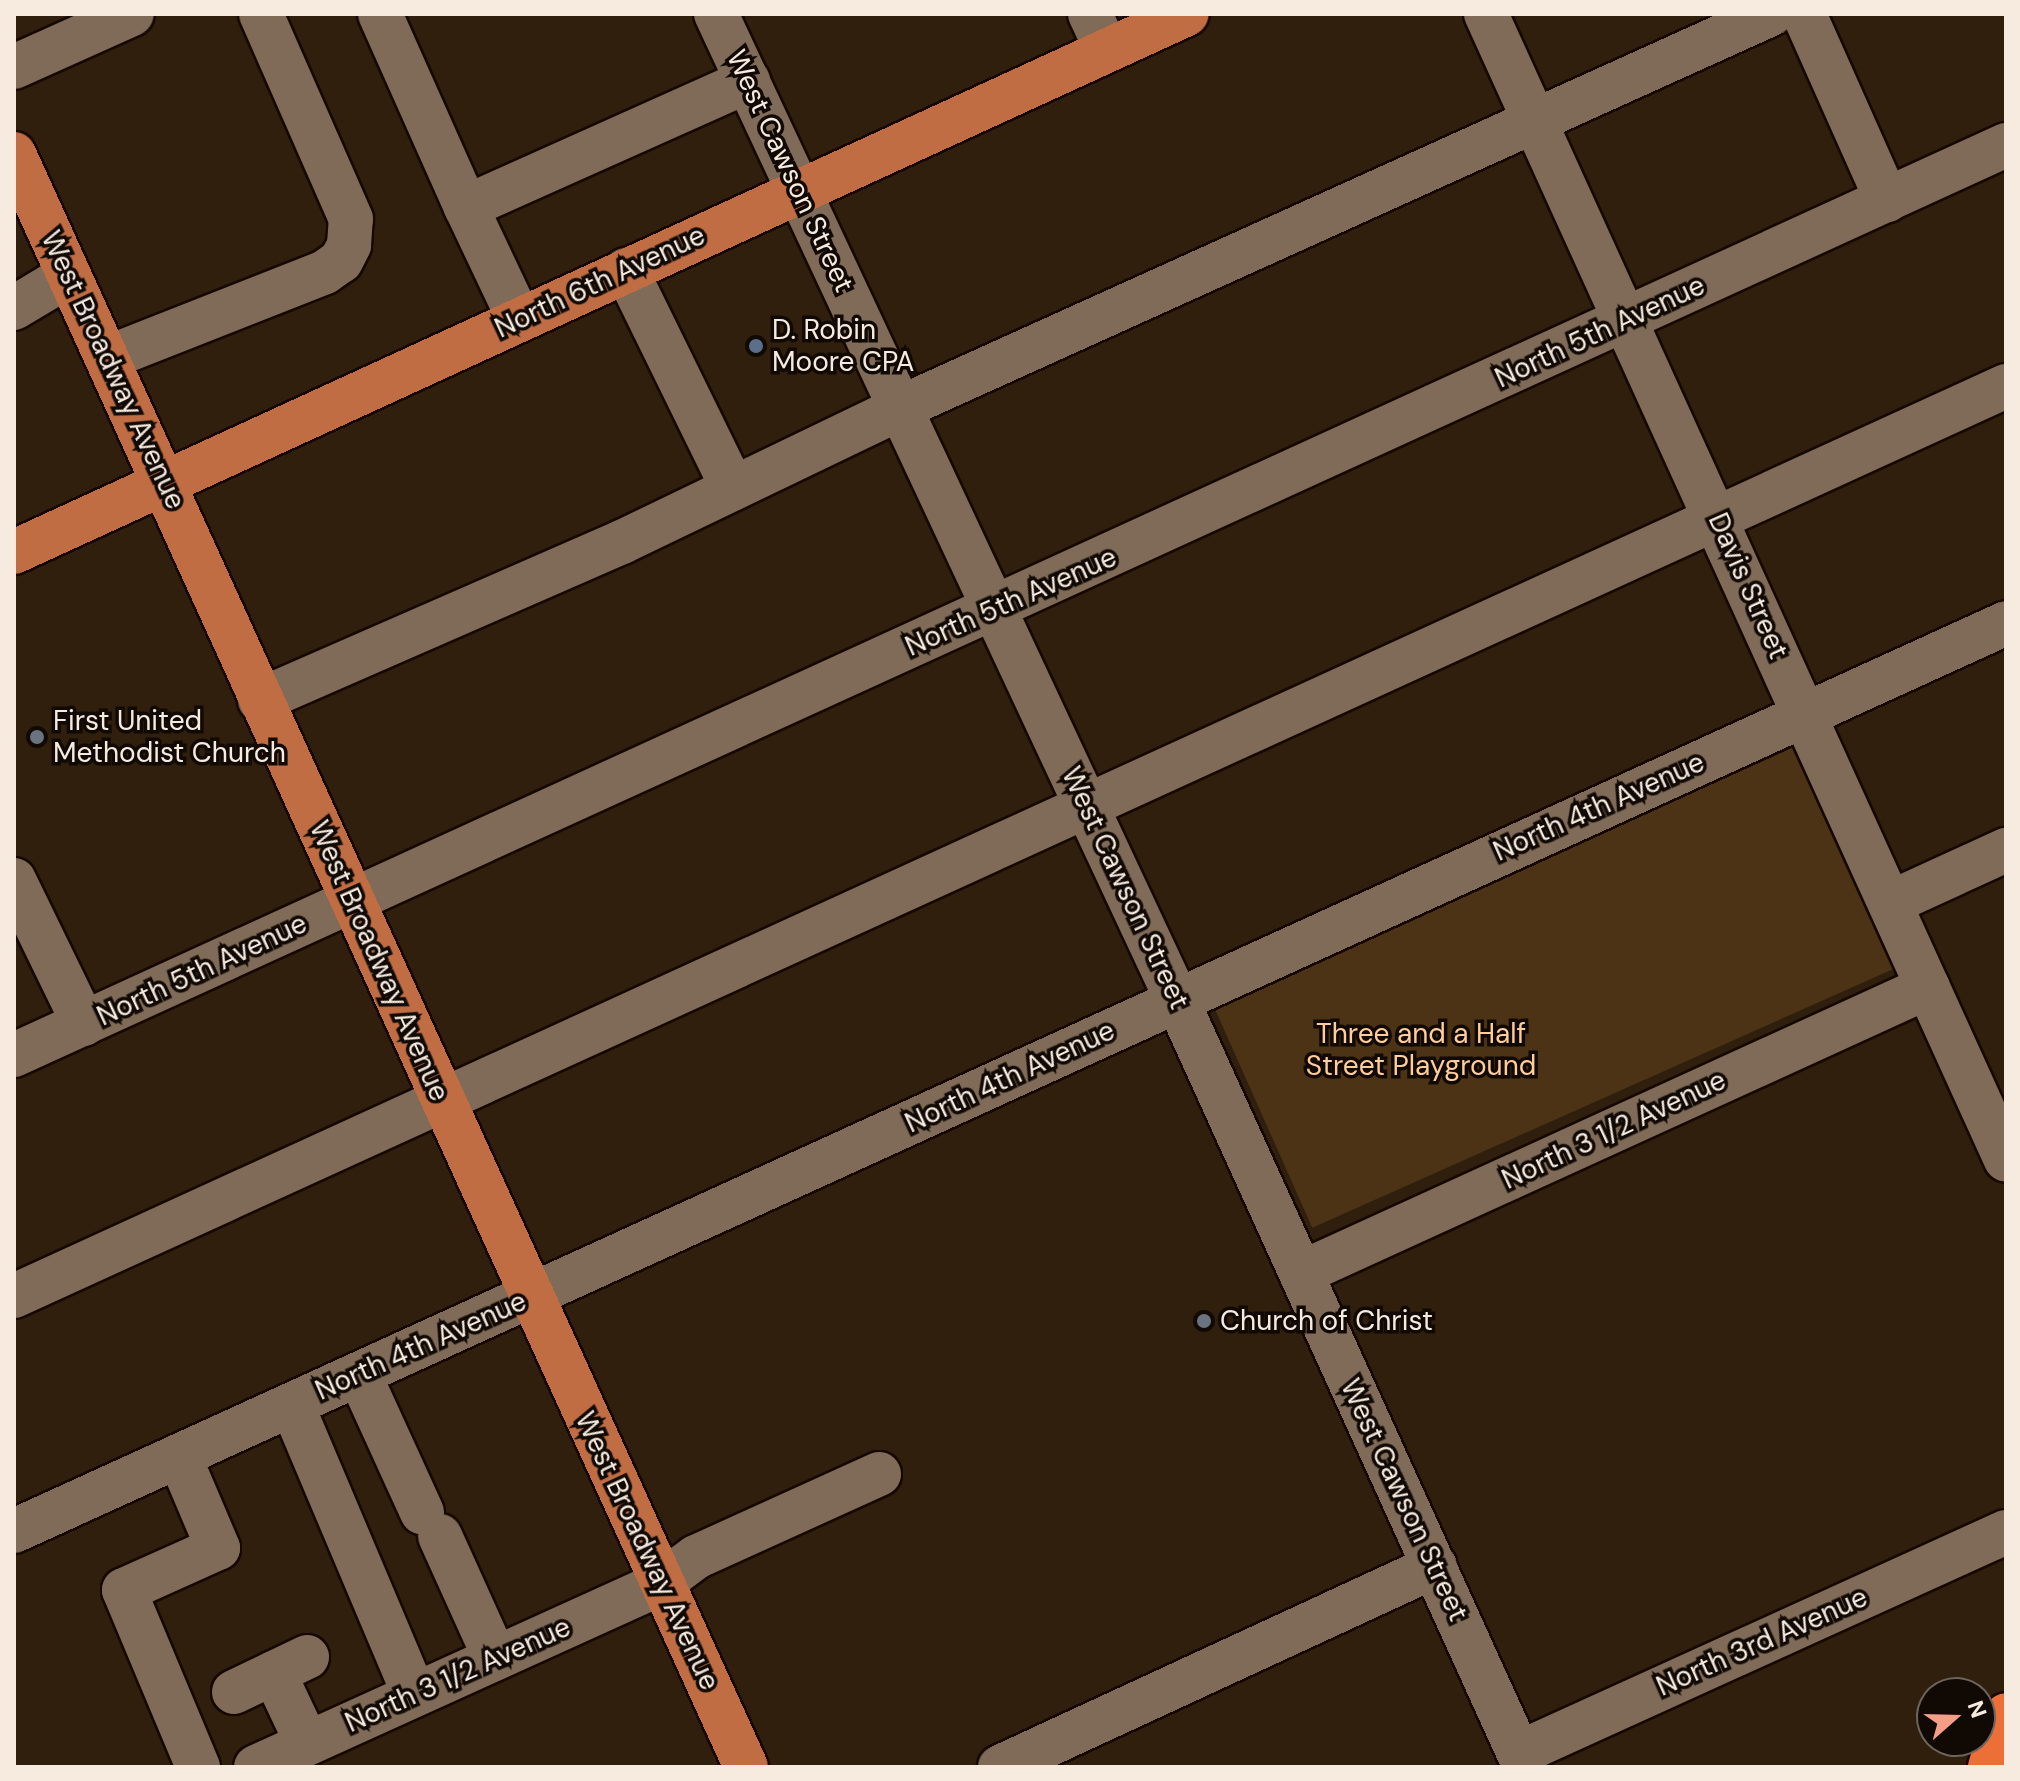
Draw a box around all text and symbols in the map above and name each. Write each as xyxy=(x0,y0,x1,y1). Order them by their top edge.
street label: West Cawson Street xyxy=(719,45,861,297)
street label: North 6th Avenue xyxy=(490,219,710,345)
street label: West Broadway Avenue xyxy=(34,225,192,515)
street label: North 5th Avenue xyxy=(1490,269,1710,395)
place label: D. Robin Moore CPA xyxy=(772,313,914,379)
marker: D. Robin Moore CPA xyxy=(747,337,765,355)
street label: Davis Street xyxy=(1701,508,1795,664)
street label: North 5th Avenue xyxy=(900,540,1122,664)
place label: First United Methodist Church xyxy=(53,704,286,770)
marker: First United Methodist Church xyxy=(28,728,46,746)
street label: North 4th Avenue xyxy=(1488,745,1710,869)
street label: West Cawson Street xyxy=(1054,762,1196,1014)
street label: West Broadway Avenue xyxy=(302,816,456,1106)
street label: North 5th Avenue xyxy=(92,907,312,1033)
street label: North 4th Avenue xyxy=(900,1014,1120,1140)
park label: Three and a Half Street Playground xyxy=(1306,1017,1536,1083)
street label: North 3 1/2 Avenue xyxy=(1497,1063,1731,1197)
street label: North 4th Avenue xyxy=(310,1284,532,1408)
place label: Church of Christ xyxy=(1220,1304,1433,1338)
marker: Church of Christ xyxy=(1195,1312,1213,1330)
street label: West Cawson Street xyxy=(1333,1374,1475,1626)
street label: West Broadway Avenue xyxy=(568,1406,726,1696)
street label: North 3rd Avenue xyxy=(1651,1580,1873,1704)
street label: North 3 1/2 Avenue xyxy=(340,1610,576,1740)
north arrow xyxy=(1916,1677,1996,1757)
text: N xyxy=(1961,1697,1994,1722)

